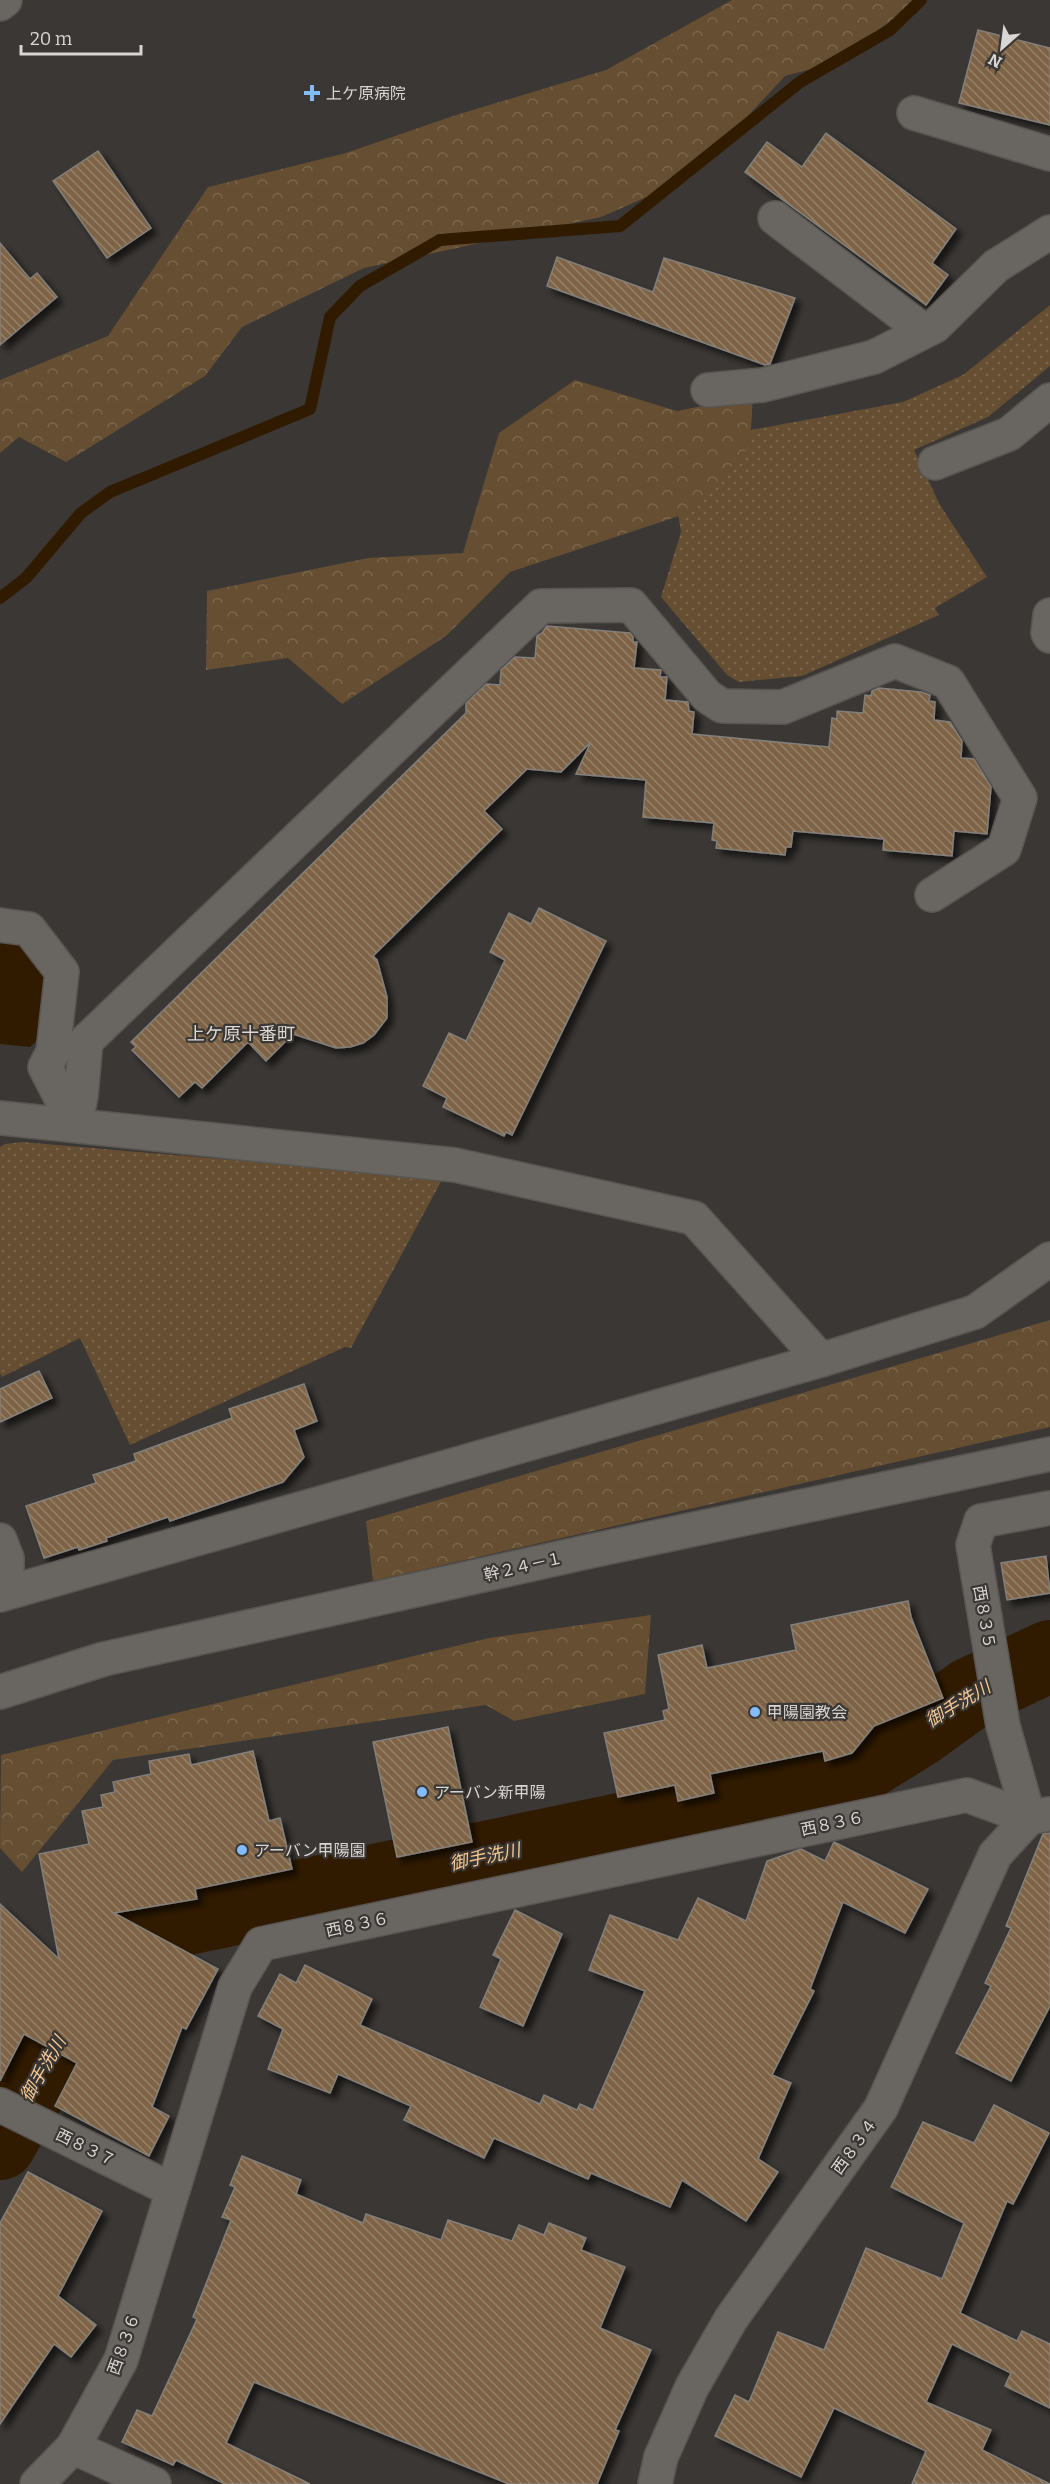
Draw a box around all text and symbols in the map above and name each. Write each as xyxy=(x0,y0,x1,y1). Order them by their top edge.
scale bar xyxy=(21,18,141,56)
north arrow xyxy=(972,18,1032,78)
text: 20 m xyxy=(30,28,72,50)
text: N xyxy=(985,50,1005,72)
marker: 上ケ原病院 xyxy=(303,84,321,102)
place label: 上ケ原病院 xyxy=(326,84,406,103)
district label: 上ケ原十番町 xyxy=(187,1023,295,1045)
street label: 幹２４－１ xyxy=(482,1548,564,1585)
street label: 西８３５ xyxy=(970,1584,999,1650)
water label: 御手洗川 xyxy=(921,1675,996,1732)
place label: 甲陽園教会 xyxy=(767,1703,847,1722)
marker: 甲陽園教会 xyxy=(748,1705,762,1719)
place label: アーバン新甲陽 xyxy=(434,1783,546,1802)
marker: アーバン新甲陽 xyxy=(415,1785,429,1799)
street label: 西８３６ xyxy=(799,1808,865,1839)
water label: 御手洗川 xyxy=(447,1838,524,1875)
place label: アーバン甲陽園 xyxy=(254,1841,366,1860)
marker: アーバン甲陽園 xyxy=(235,1843,249,1857)
street label: 西８３６ xyxy=(324,1909,390,1940)
water label: 御手洗川 xyxy=(15,2031,72,2106)
street label: 西８３４ xyxy=(828,2115,881,2178)
street label: 西８３７ xyxy=(53,2125,119,2170)
street label: 西８３６ xyxy=(104,2311,143,2377)

